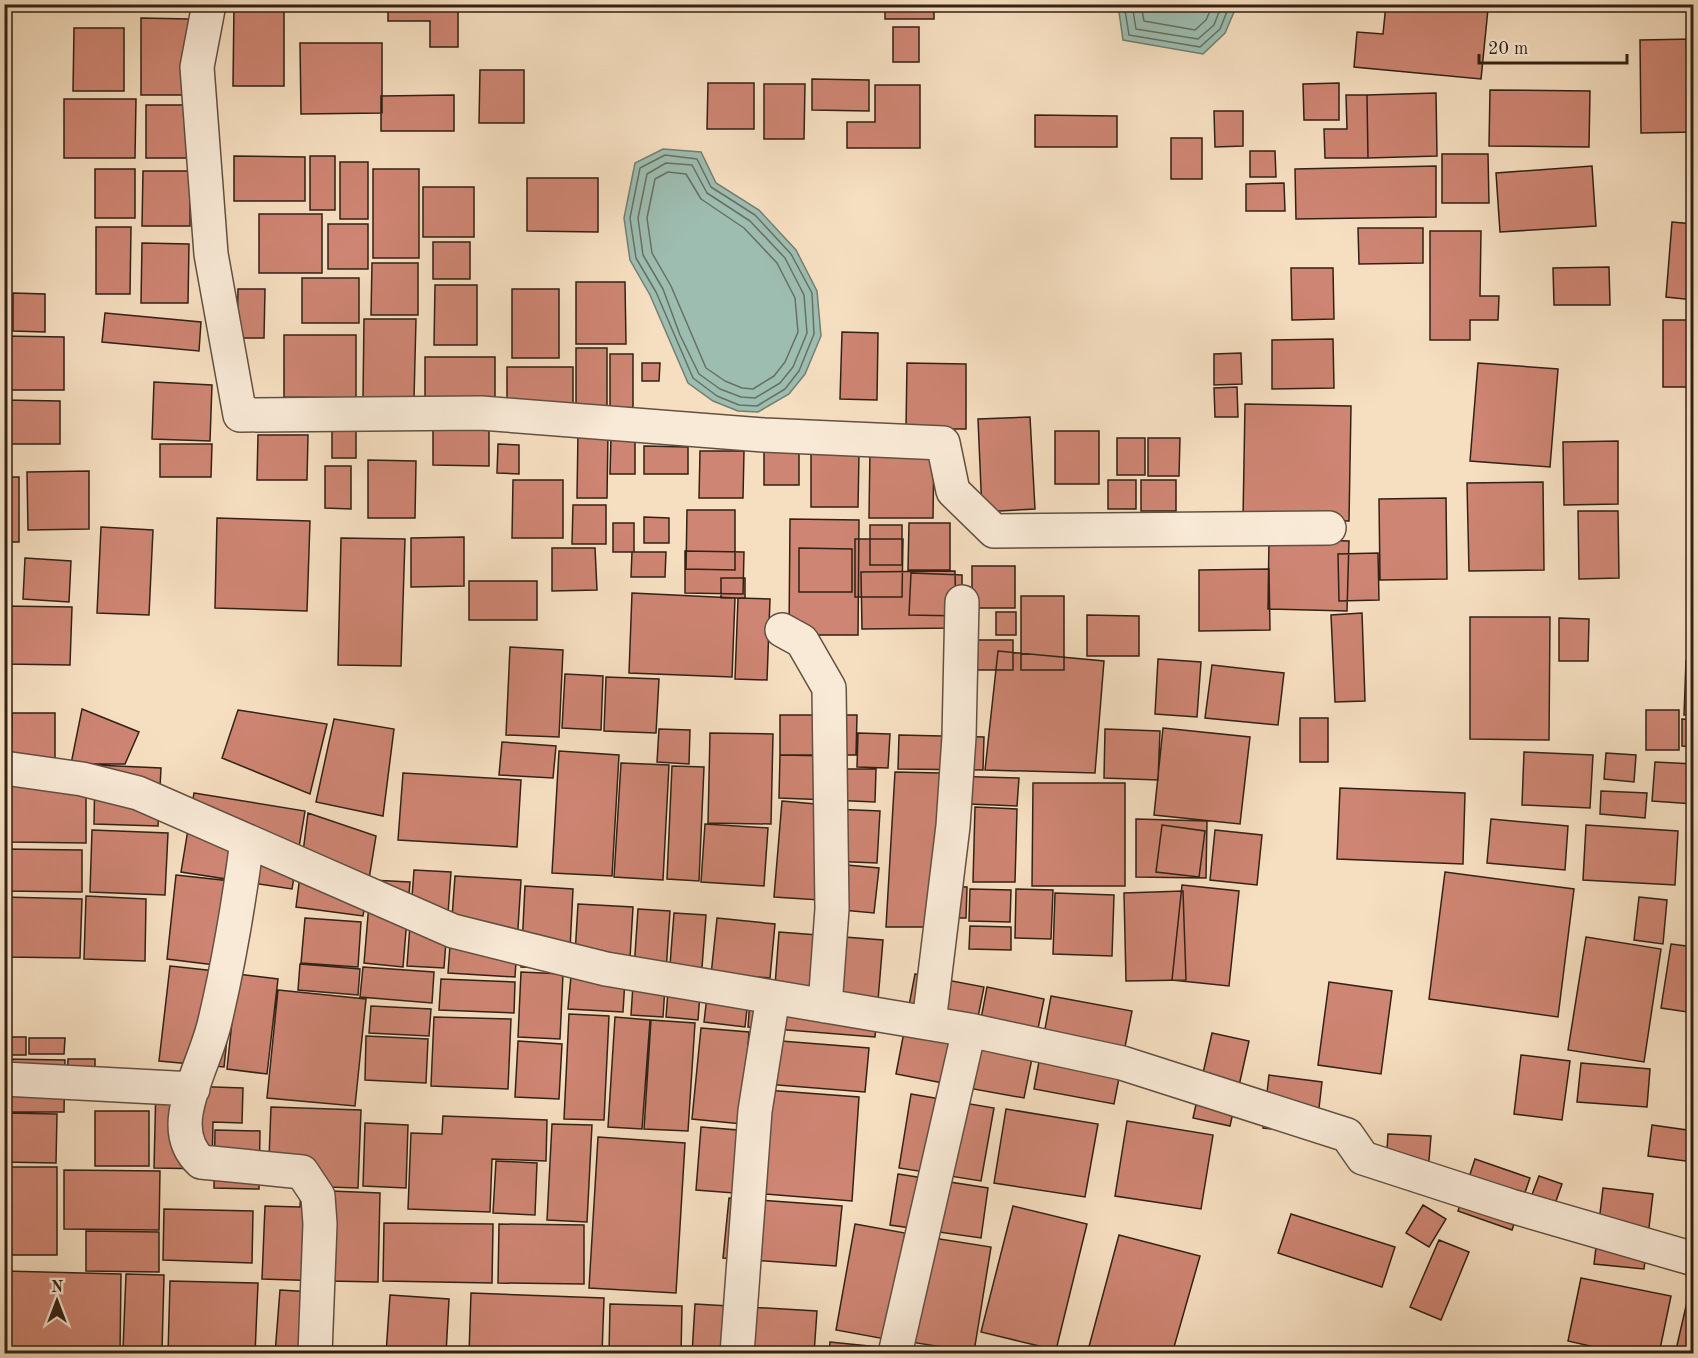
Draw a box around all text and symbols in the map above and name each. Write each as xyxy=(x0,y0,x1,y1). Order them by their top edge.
scale bar xyxy=(1479,27,1628,65)
text: 20 m xyxy=(1488,40,1528,58)
north arrow xyxy=(27,1271,87,1331)
text: N xyxy=(51,1280,64,1296)

